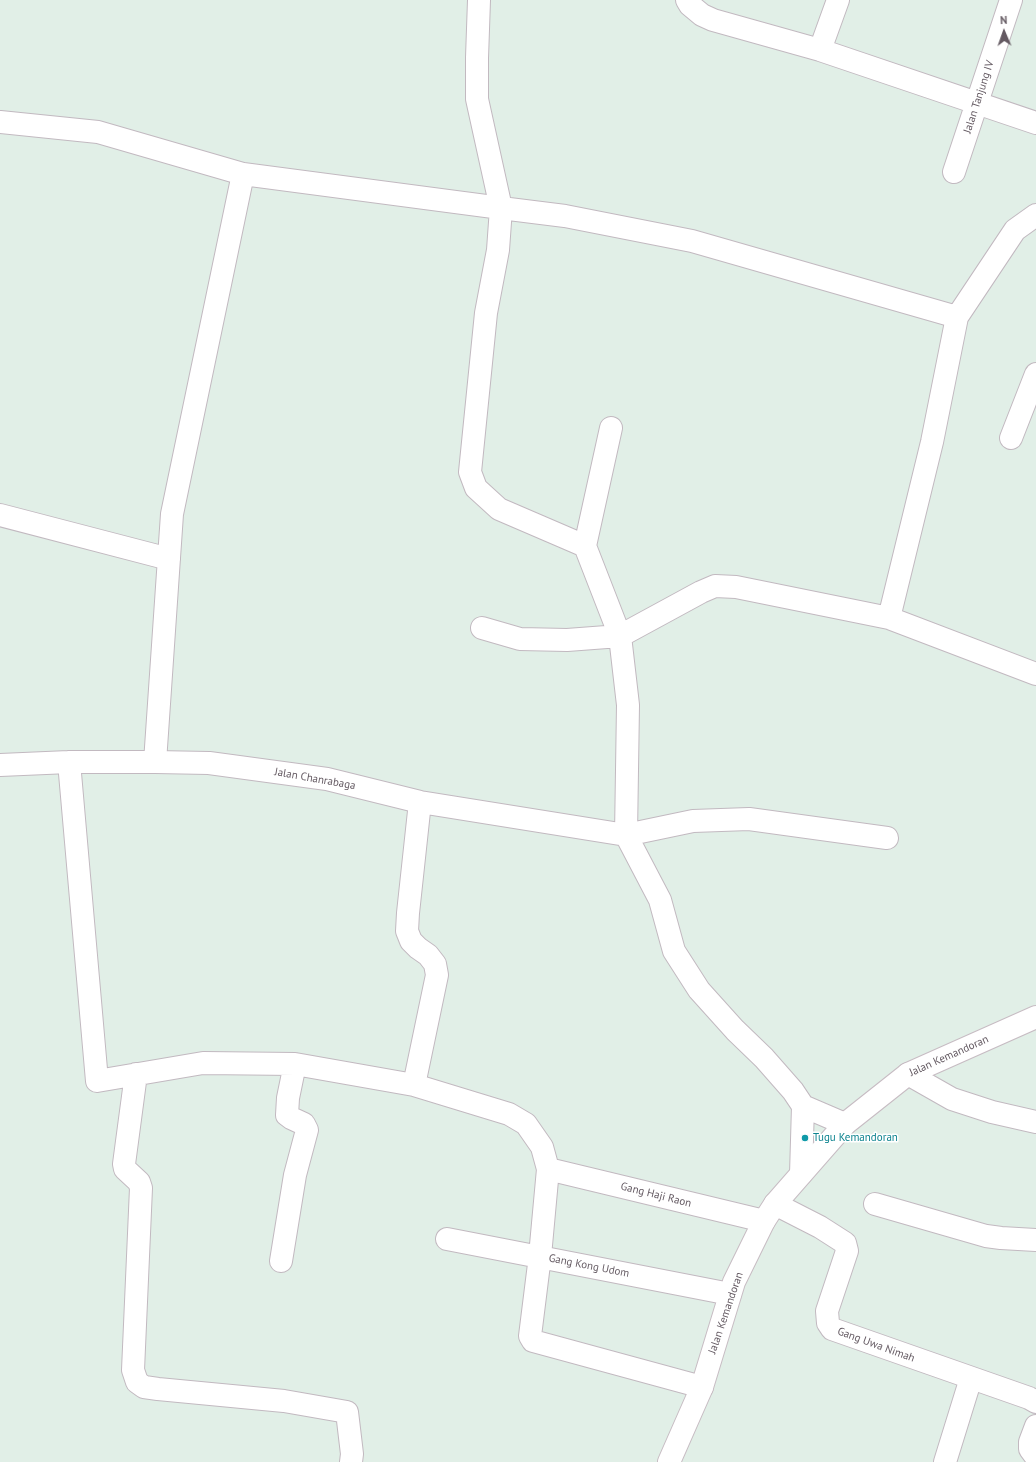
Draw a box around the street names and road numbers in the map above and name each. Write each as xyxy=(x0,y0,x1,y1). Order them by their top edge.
street label: Jalan Tanjung IV xyxy=(961,59,997,135)
street label: Jalan Chanrabaga xyxy=(273,765,357,793)
street label: Jalan Kemandoran xyxy=(907,1033,991,1079)
street label: Gang Haji Raon xyxy=(619,1180,693,1210)
street label: Gang Kong Udom xyxy=(548,1252,630,1280)
street label: Jalan Kemandoran xyxy=(706,1270,746,1356)
street label: Gang Uwa Nimah xyxy=(835,1325,917,1365)

